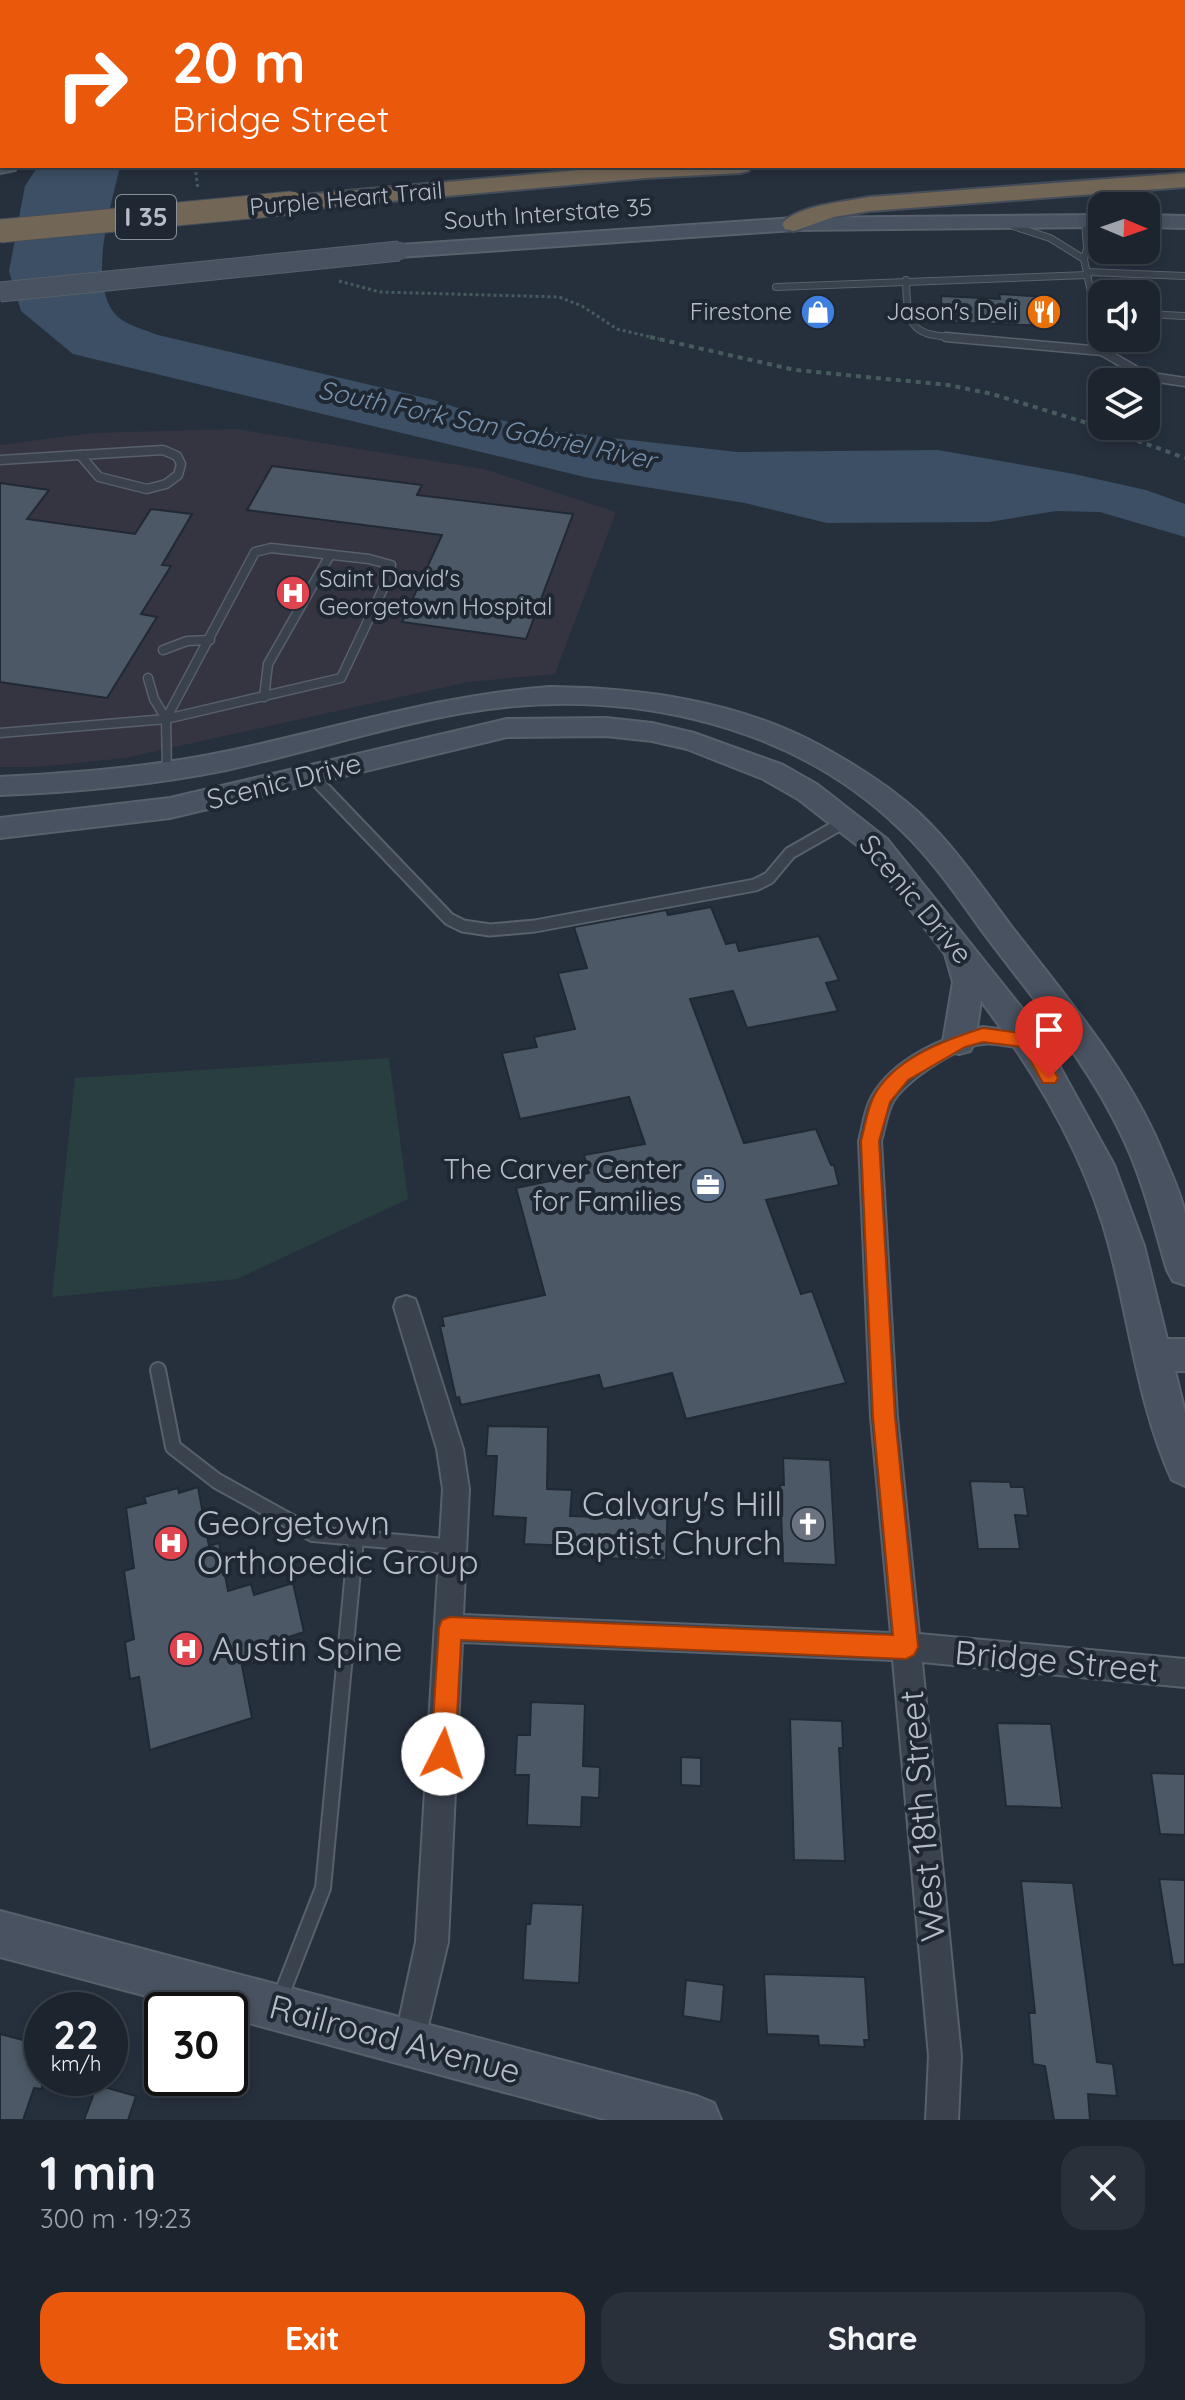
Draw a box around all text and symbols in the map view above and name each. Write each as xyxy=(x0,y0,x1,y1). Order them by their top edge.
text: 20 m xyxy=(172,27,306,97)
icon: right xyxy=(40,32,144,136)
text: Bridge Street xyxy=(172,96,389,141)
street label: Purple Heart Trail xyxy=(248,175,444,221)
street label: South Interstate 35 xyxy=(443,191,653,235)
north arrow xyxy=(1088,192,1160,264)
map controls xyxy=(1088,192,1160,440)
road number: I 35 xyxy=(116,195,176,239)
button: sound xyxy=(1088,280,1160,352)
shop icon: Firestone xyxy=(799,293,837,331)
restaurant icon: Jason's Deli xyxy=(1025,293,1063,331)
place label: Firestone xyxy=(690,296,792,326)
place label: Jason's Deli xyxy=(886,296,1018,326)
button: layers xyxy=(1088,368,1160,440)
water label: South Fork San Gabriel River xyxy=(315,373,662,477)
place label: Saint David's Georgetown Hospital xyxy=(319,563,553,621)
hospital icon: Saint David's Georgetown Hospital xyxy=(274,574,312,612)
street label: Scenic Drive xyxy=(203,744,365,817)
street label: Scenic Drive xyxy=(852,827,980,970)
pin xyxy=(1015,996,1083,1078)
icon: arrive xyxy=(1027,1008,1071,1052)
place label: The Carver Center for Families xyxy=(443,1151,682,1218)
office icon: The Carver Center for Families xyxy=(689,1166,727,1204)
place label: Calvary's Hill Baptist Church xyxy=(553,1482,782,1564)
place label: Georgetown Orthopedic Group xyxy=(197,1501,479,1583)
church icon: Calvary's Hill Baptist Church xyxy=(789,1505,827,1543)
hospital icon: Georgetown Orthopedic Group xyxy=(152,1524,190,1562)
place label: Austin Spine xyxy=(212,1627,403,1670)
hospital icon: Austin Spine xyxy=(167,1630,205,1668)
street label: Bridge Street xyxy=(953,1630,1161,1691)
street label: West 18th Street xyxy=(889,1689,954,1944)
position arrow xyxy=(401,1712,485,1796)
street label: Railroad Avenue xyxy=(265,1984,525,2093)
speed limit sign: 30 xyxy=(144,1992,248,2096)
text: 22 xyxy=(53,2009,99,2059)
text: km/h xyxy=(51,2051,101,2076)
text: 1 min xyxy=(40,2142,156,2202)
button: close xyxy=(1061,2146,1145,2230)
text: 300 m · 19:23 xyxy=(40,2202,192,2235)
button: Exit xyxy=(40,2292,585,2384)
button: Share xyxy=(601,2292,1145,2384)

